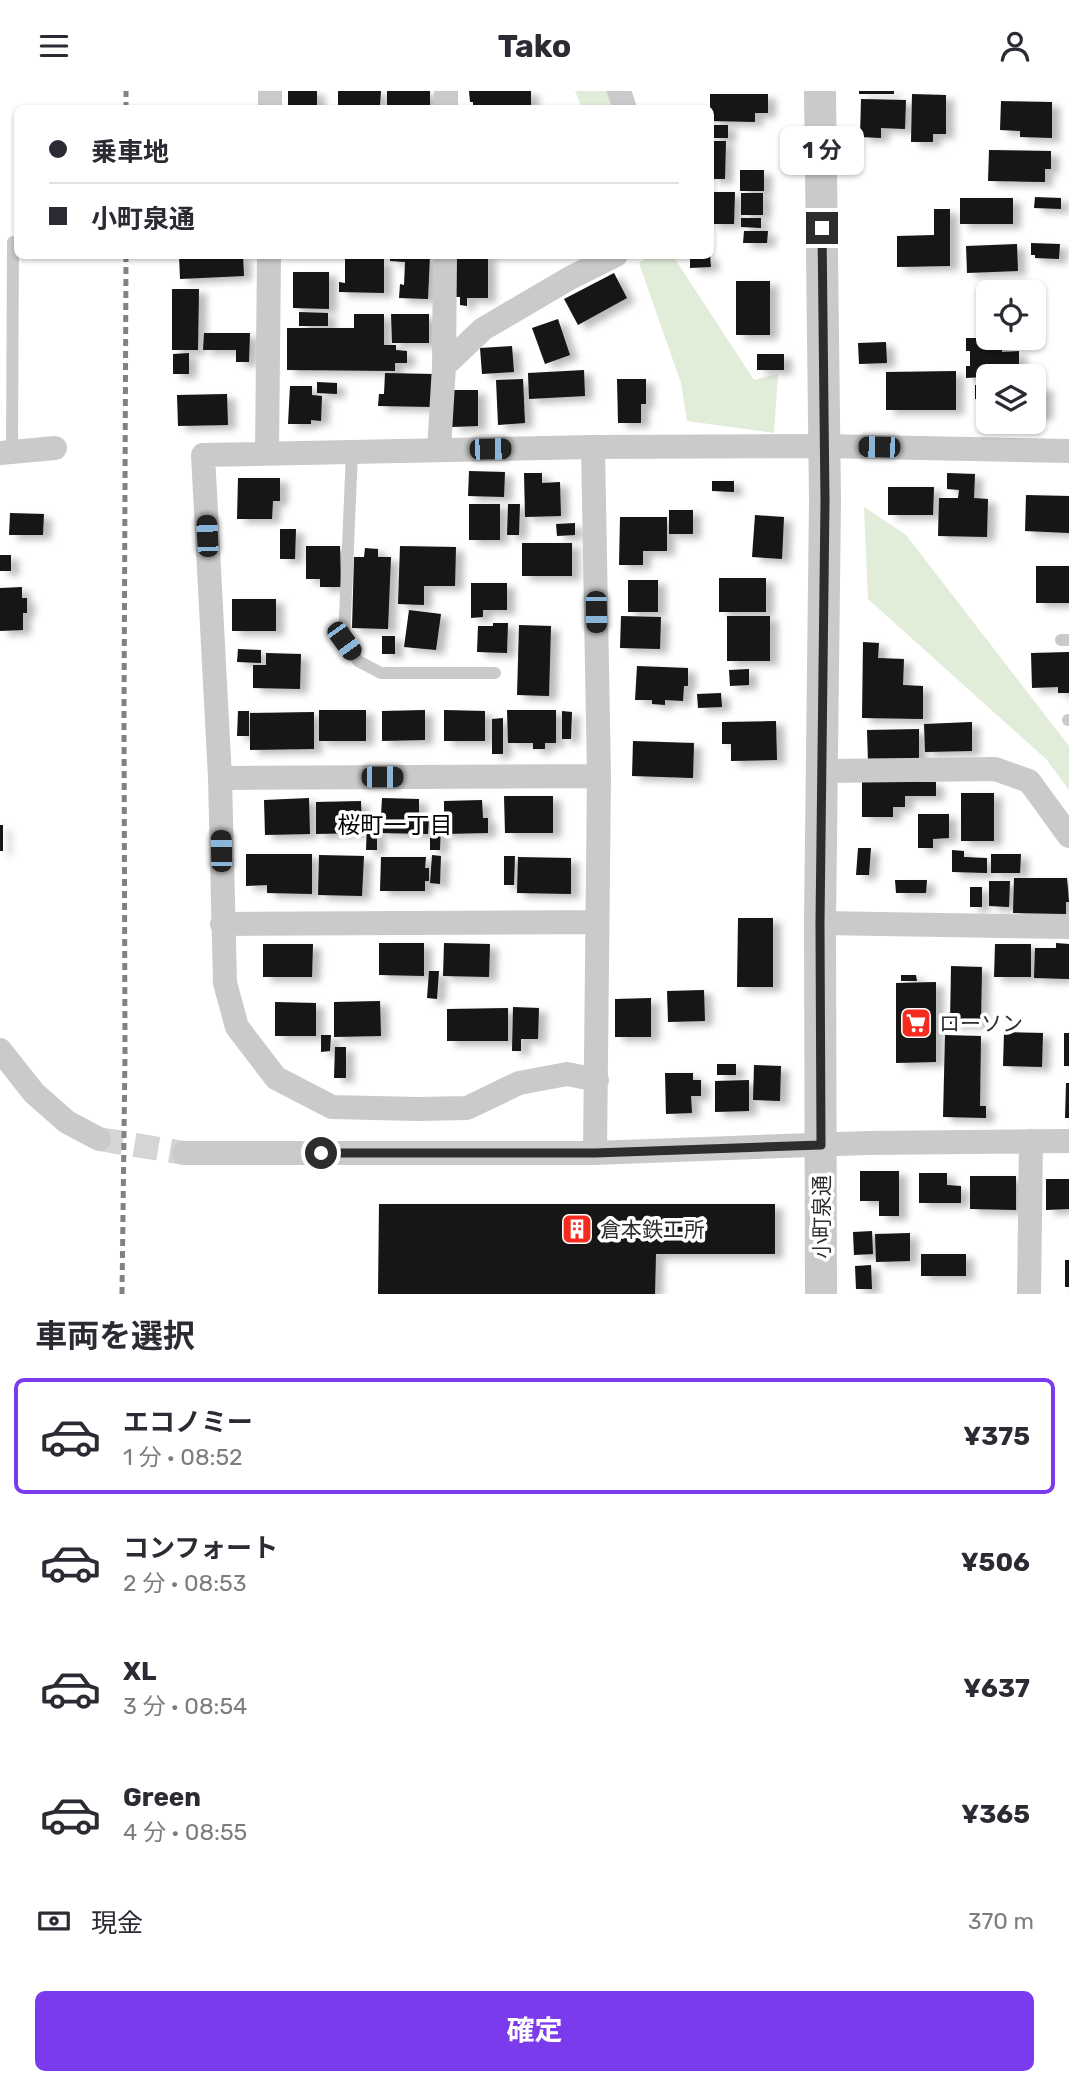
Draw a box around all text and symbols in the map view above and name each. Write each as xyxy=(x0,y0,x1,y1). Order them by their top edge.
icon: menu xyxy=(35,27,73,65)
text: Tako xyxy=(498,27,571,65)
icon: person xyxy=(996,27,1034,65)
callout: 1 分 xyxy=(780,127,864,176)
text: 1 分 xyxy=(802,136,842,164)
text: 乗車地 xyxy=(91,137,169,168)
text: 小町泉通 xyxy=(91,204,195,235)
route end xyxy=(806,212,838,244)
map controls xyxy=(976,280,1046,434)
button: locate xyxy=(976,280,1046,350)
button: layers xyxy=(976,364,1046,434)
car xyxy=(858,436,901,458)
car xyxy=(469,438,512,460)
car xyxy=(196,514,219,558)
car xyxy=(586,591,607,633)
car xyxy=(324,618,365,664)
car xyxy=(362,767,404,788)
district label: 桜町一丁目 xyxy=(338,811,453,839)
car xyxy=(211,830,232,872)
supermarket icon: ローソン xyxy=(899,1006,933,1040)
place label: ローソン xyxy=(939,1011,1023,1036)
route start xyxy=(305,1137,337,1169)
street label: 小町泉通 xyxy=(809,1175,834,1259)
building icon: 倉本鉄工所 xyxy=(560,1212,594,1246)
place label: 倉本鉄工所 xyxy=(600,1217,705,1242)
text: 車両を選択 xyxy=(35,1317,195,1355)
icon: car xyxy=(39,1405,102,1468)
text: エコノミー xyxy=(123,1407,253,1438)
text: ¥375 xyxy=(963,1421,1030,1452)
text: 1 分 · 08:52 xyxy=(123,1443,243,1471)
icon: car xyxy=(39,1531,102,1594)
text: コンフォート xyxy=(123,1533,278,1564)
text: ¥506 xyxy=(961,1547,1030,1578)
text: 2 分 · 08:53 xyxy=(123,1569,247,1597)
text: XL xyxy=(123,1656,156,1687)
icon: car xyxy=(39,1657,102,1720)
text: ¥637 xyxy=(963,1673,1030,1704)
text: 3 分 · 08:54 xyxy=(123,1692,247,1720)
text: Green xyxy=(123,1782,201,1813)
icon: car xyxy=(39,1783,102,1846)
text: ¥365 xyxy=(961,1799,1030,1830)
text: 4 分 · 08:55 xyxy=(123,1818,247,1846)
icon: cash xyxy=(35,1902,73,1940)
text: 370 m xyxy=(968,1907,1034,1935)
text: 現金 xyxy=(91,1908,143,1939)
button: 確定 xyxy=(35,1991,1034,2071)

